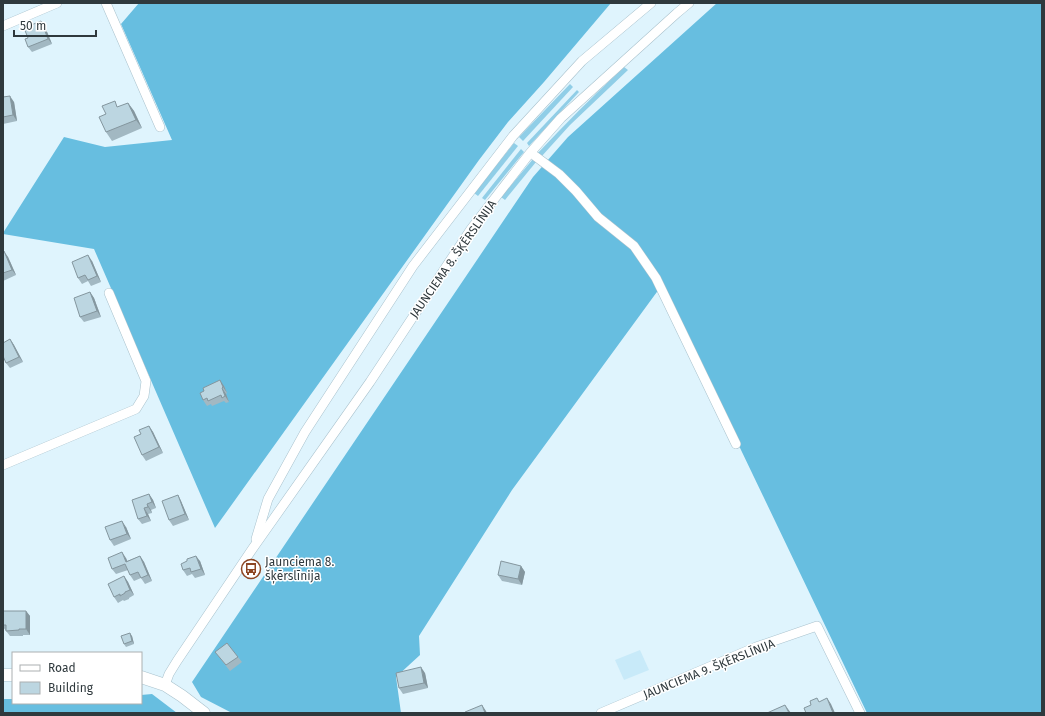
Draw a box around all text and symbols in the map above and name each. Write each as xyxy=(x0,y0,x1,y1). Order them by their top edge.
scale bar xyxy=(14,12,96,38)
text: 50 m xyxy=(20,19,46,33)
street label: JAUNCIEMA 8. ŠĶĒRSLĪNIJA xyxy=(406,197,500,321)
place label: Jaunciema 8. šķērslīnija xyxy=(265,555,334,584)
bus stop icon: Jaunciema 8. šķērslīnija xyxy=(240,558,262,580)
street label: JAUNCIEMA 9. ŠĶĒRSLĪNIJA xyxy=(641,635,777,703)
legend xyxy=(12,652,142,704)
text: Road xyxy=(48,661,76,675)
text: Building xyxy=(48,681,94,695)

